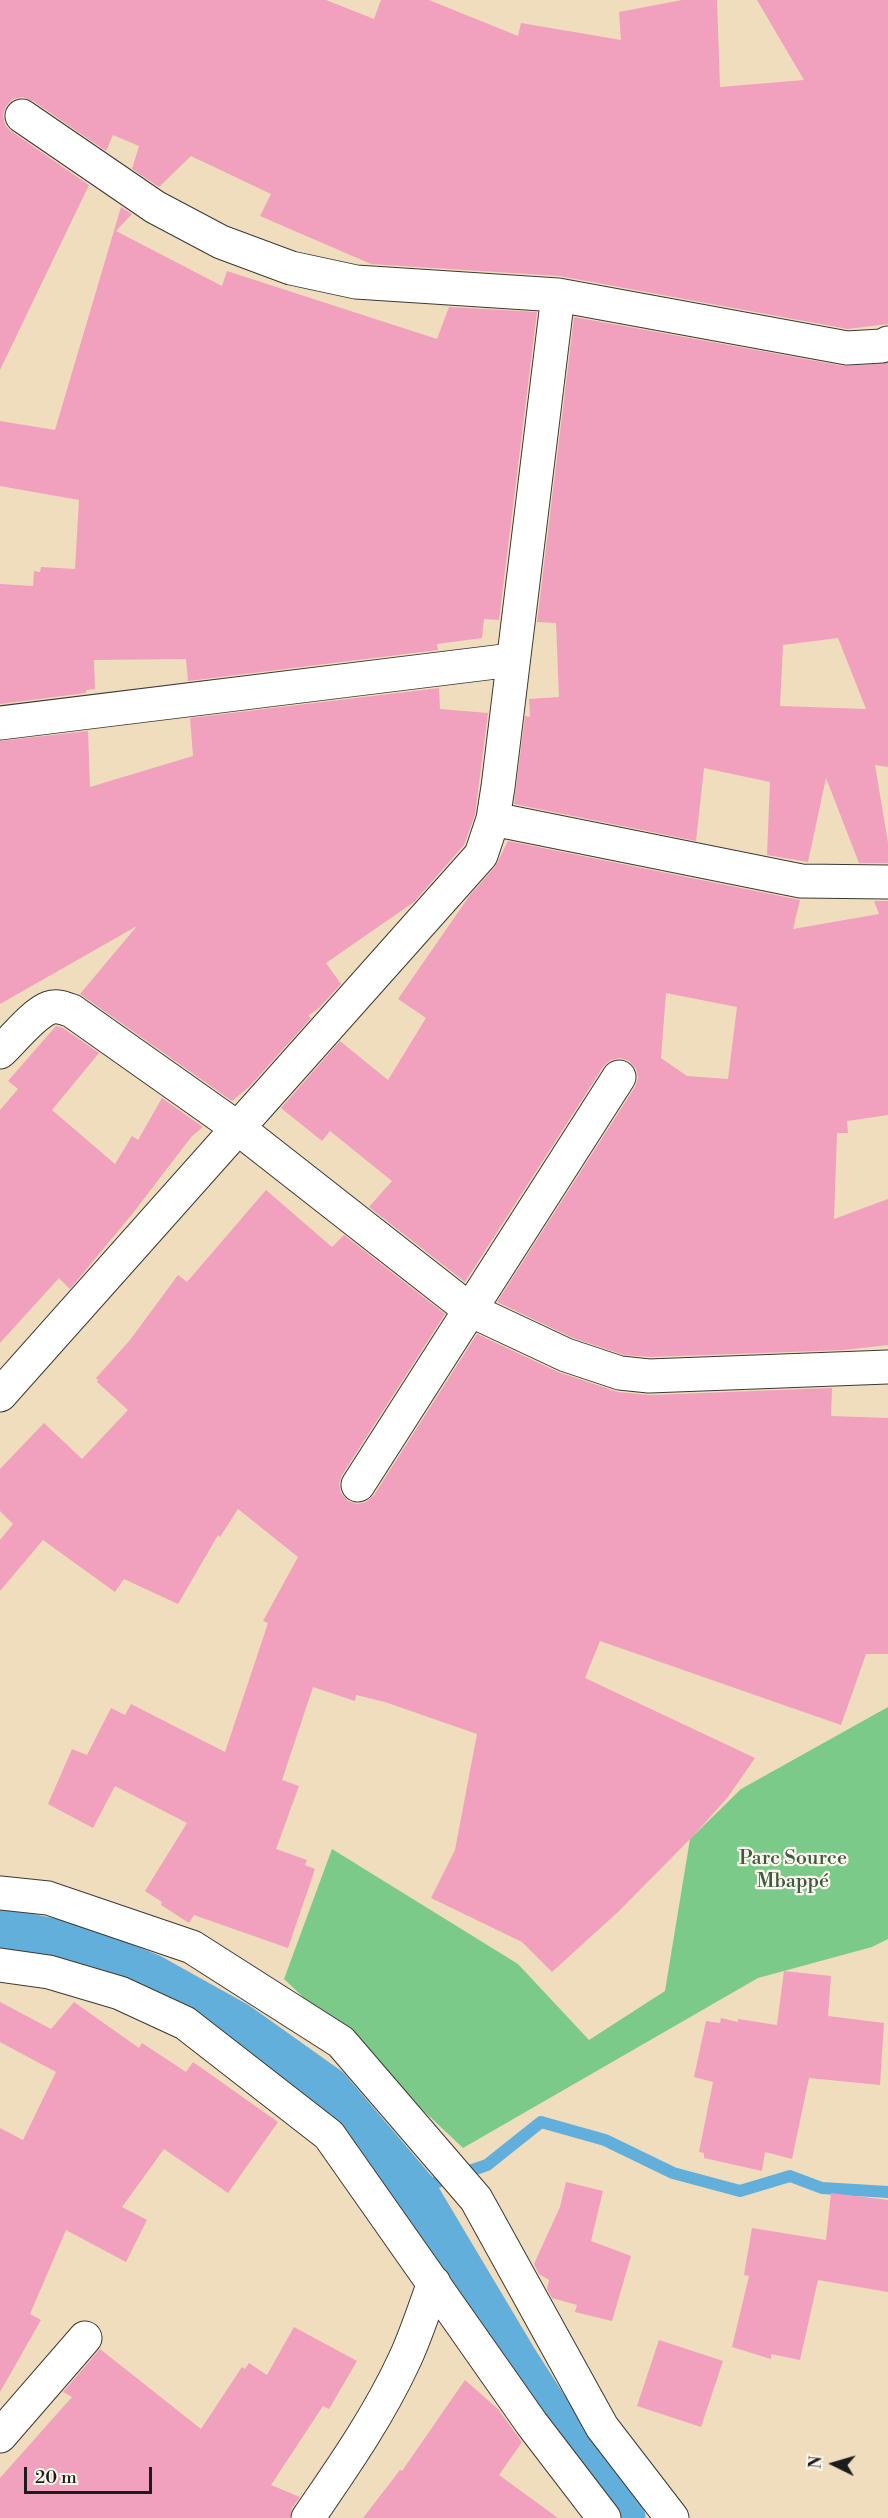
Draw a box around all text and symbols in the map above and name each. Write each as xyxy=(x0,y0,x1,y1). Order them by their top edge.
park label: Parc Source Mbappé xyxy=(739,1847,847,1894)
north arrow xyxy=(804,2434,864,2494)
scale bar xyxy=(27,2455,154,2493)
text: N xyxy=(806,2455,827,2470)
text: 20 m xyxy=(35,2466,77,2489)

